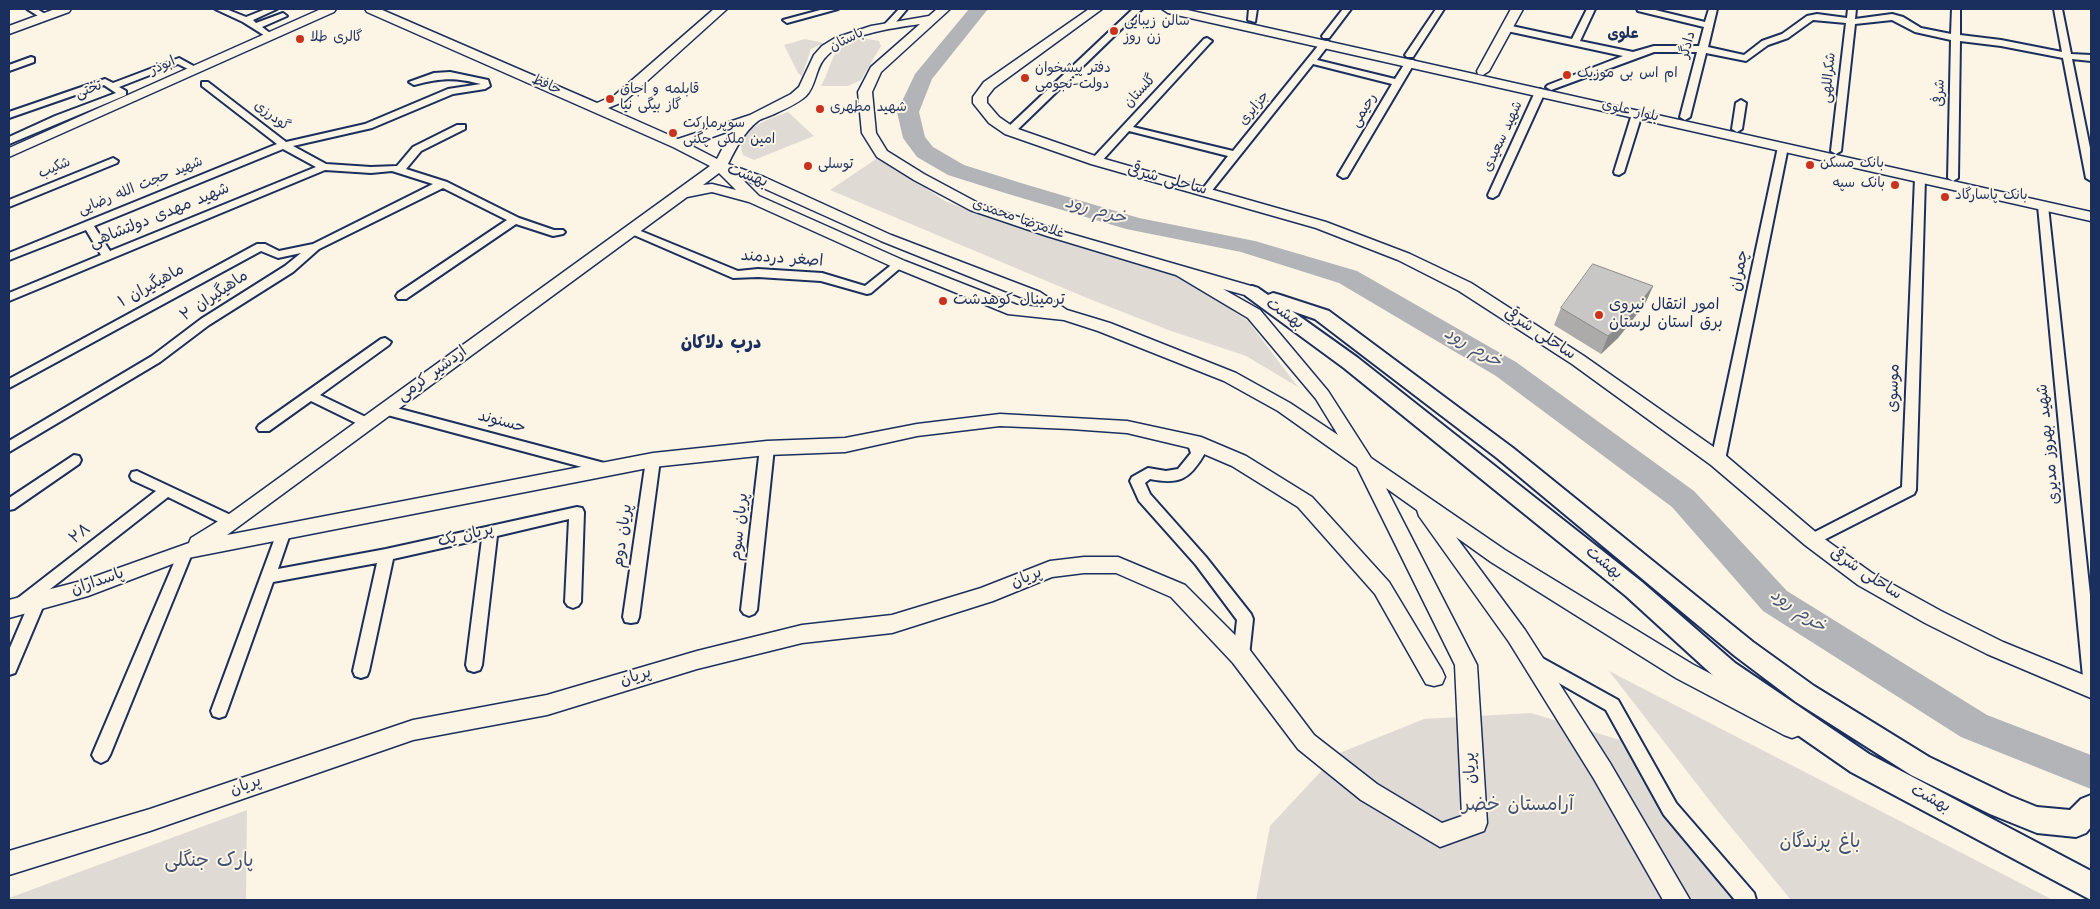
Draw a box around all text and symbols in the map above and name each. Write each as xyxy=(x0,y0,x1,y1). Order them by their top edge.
place label: سالن زیبایی زن روز xyxy=(1124,15,1190,48)
marker: سالن زیبایی زن روز xyxy=(1108,25,1120,37)
street label: باستان xyxy=(827,26,867,56)
district label: علوی xyxy=(1608,26,1638,44)
street label: دادگر xyxy=(1677,30,1701,60)
place label: گالری طلا xyxy=(310,31,363,47)
marker: گالری طلا xyxy=(294,33,306,45)
street label: شکراللهی xyxy=(1819,52,1841,104)
street label: ابوذر xyxy=(148,54,178,80)
place label: دفتر پیشخوان دولت-نجومی xyxy=(1035,62,1111,94)
place label: ام اس بی موزیک xyxy=(1577,67,1678,83)
marker: ام اس بی موزیک xyxy=(1561,69,1573,81)
street label: حافظ xyxy=(529,72,563,100)
marker: دفتر پیشخوان دولت-نجومی xyxy=(1019,72,1031,84)
street label: گلستان xyxy=(1122,72,1160,112)
street label: تختی xyxy=(73,78,105,104)
street label: شرفی xyxy=(1932,79,1950,107)
place label: قابلمه و اجاق گاز بیگی نیا xyxy=(620,83,699,115)
street label: جزایری xyxy=(1236,88,1274,130)
street label: رحیمی xyxy=(1348,91,1382,131)
marker: قابلمه و اجاق گاز بیگی نیا xyxy=(604,93,616,105)
street label: بلوار علوی xyxy=(1600,97,1660,127)
street label: گودرزی xyxy=(250,98,292,136)
street label: شهید سعیدی xyxy=(1480,99,1528,175)
place label: شهید مطهری xyxy=(830,101,907,117)
marker: شهید مطهری xyxy=(814,103,826,115)
place label: سوپرمارکت امین ملکی چگنی xyxy=(683,117,775,150)
marker: سوپرمارکت امین ملکی چگنی xyxy=(667,127,679,139)
street label: شهید حجت الله رضایی xyxy=(76,154,206,220)
street label: شکیب xyxy=(36,155,74,183)
place label: بانک مسکن xyxy=(1820,157,1884,173)
place label: توسلی xyxy=(818,158,853,174)
marker: بانک مسکن xyxy=(1804,159,1816,171)
marker: توسلی xyxy=(802,160,814,172)
street label: بهشت xyxy=(724,161,770,193)
street label: ساحلی شرقی xyxy=(1125,161,1209,201)
place label: بانک سپه xyxy=(1833,177,1885,193)
marker: بانک سپه xyxy=(1889,179,1901,191)
street label: شهید مهدی دولتشاهی xyxy=(87,180,233,254)
place label: بانک پاسارگاد xyxy=(1955,189,2028,205)
marker: بانک پاسارگاد xyxy=(1939,191,1951,203)
water label: خرم رود xyxy=(1062,193,1128,231)
street label: غلامرضا محمدی xyxy=(970,196,1066,244)
street label: اصغر دردمند xyxy=(740,248,824,272)
street label: چمران xyxy=(1728,249,1754,293)
street label: ماهیگیران ۱ xyxy=(116,261,188,313)
street label: ماهیگیران ۲ xyxy=(177,267,253,327)
place label: ترمینال کوهدشت xyxy=(953,291,1065,311)
marker: ترمینال کوهدشت xyxy=(937,295,949,307)
street label: بهشت xyxy=(1261,295,1307,335)
place label: امور انتقال نیروی برق استان لرستان xyxy=(1609,296,1723,334)
street label: ساحلی شرقی xyxy=(1499,305,1579,365)
marker: امور انتقال نیروی برق استان لرستان xyxy=(1593,309,1605,321)
water label: خرم رود xyxy=(1439,324,1505,374)
district label: درب دلاکان xyxy=(681,334,761,356)
street label: اردشیر کرمی xyxy=(394,343,472,407)
street label: موسوی xyxy=(1885,363,1905,413)
street label: شهید بهروز مدیری xyxy=(2034,383,2066,505)
street label: حسنوند xyxy=(476,408,526,438)
street label: پریان سوم xyxy=(728,492,754,562)
street label: پریان دوم xyxy=(610,503,638,569)
street label: ۲۸ xyxy=(66,521,96,549)
street label: پریان یک xyxy=(436,521,496,553)
street label: بهشت xyxy=(1581,543,1625,585)
street label: ساحلی شرقی xyxy=(1825,545,1905,605)
street label: پریان xyxy=(1009,564,1045,594)
street label: پاسداران xyxy=(69,565,127,601)
water label: خرم رود xyxy=(1765,585,1829,639)
street label: پریان xyxy=(618,664,654,692)
street label: پریان xyxy=(1462,752,1482,784)
street label: پریان xyxy=(228,773,264,801)
street label: بهشت xyxy=(1907,782,1953,818)
park label: آرامستان خضر xyxy=(1462,796,1574,818)
park label: باغ پرندگان xyxy=(1779,833,1861,855)
park label: پارک جنگلی xyxy=(164,852,254,874)

